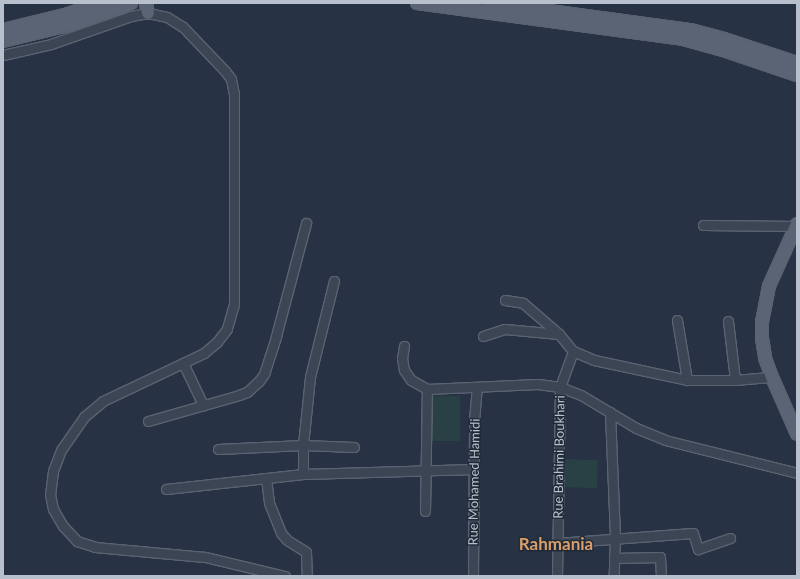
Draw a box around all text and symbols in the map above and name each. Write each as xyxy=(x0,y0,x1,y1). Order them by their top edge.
street label: Rue Brahimi Boukhari xyxy=(550,395,568,519)
street label: Rue Mohamed Hamidi xyxy=(465,418,483,546)
district label: Rahmania xyxy=(519,534,593,554)

